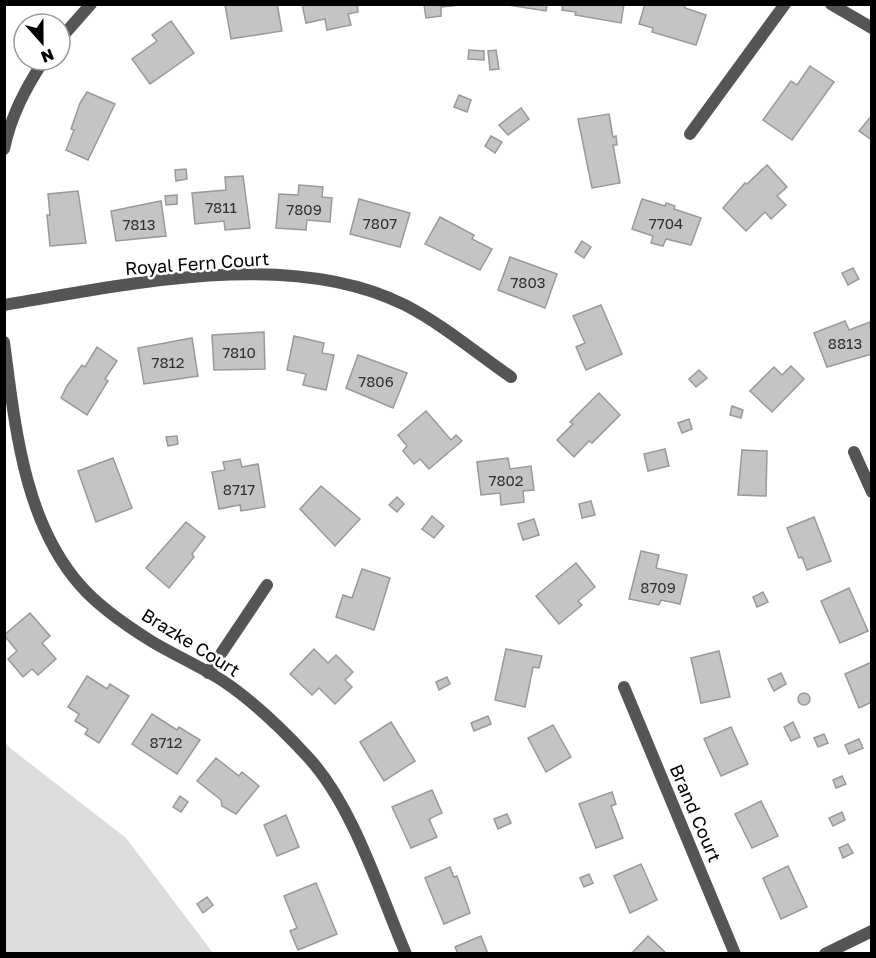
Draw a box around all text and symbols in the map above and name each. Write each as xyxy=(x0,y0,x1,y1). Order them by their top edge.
north arrow xyxy=(12,12,72,72)
text: N xyxy=(38,44,57,68)
house number: 7811 xyxy=(205,198,237,216)
house number: 7809 xyxy=(286,200,322,218)
house number: 7807 xyxy=(363,214,397,232)
house number: 7704 xyxy=(649,214,683,232)
house number: 7813 xyxy=(122,215,156,233)
street label: Royal Fern Court xyxy=(124,247,270,279)
house number: 7803 xyxy=(510,273,546,291)
house number: 8813 xyxy=(828,334,862,352)
house number: 7810 xyxy=(222,343,256,361)
house number: 7812 xyxy=(151,353,185,371)
house number: 7806 xyxy=(358,372,394,390)
house number: 7802 xyxy=(488,471,524,489)
house number: 8717 xyxy=(223,480,255,498)
house number: 8709 xyxy=(640,578,676,596)
street label: Brazke Court xyxy=(138,603,244,681)
house number: 8712 xyxy=(149,733,183,751)
street label: Brand Court xyxy=(666,761,726,865)

